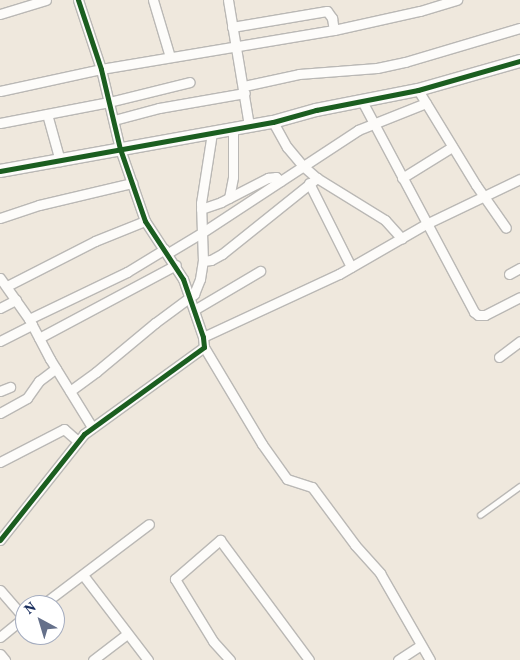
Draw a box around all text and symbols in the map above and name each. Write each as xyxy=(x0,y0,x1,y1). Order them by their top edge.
north arrow xyxy=(15,595,65,645)
text: N xyxy=(21,598,41,619)

